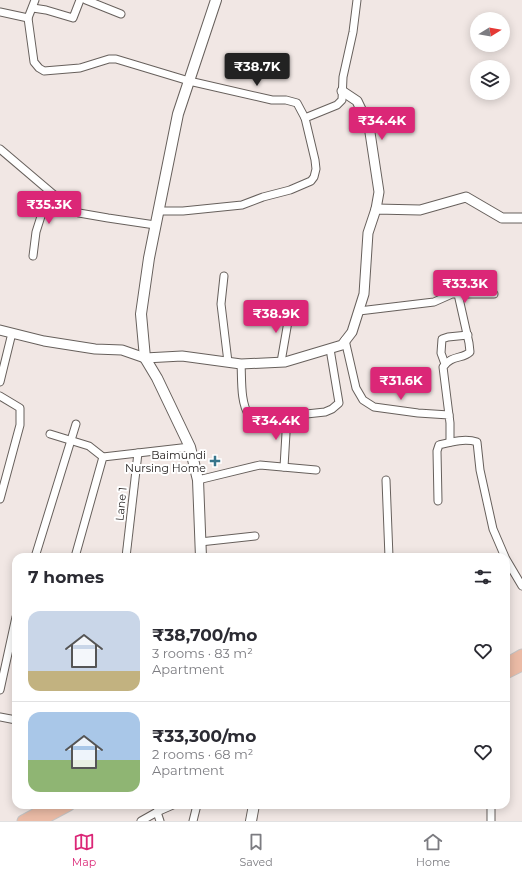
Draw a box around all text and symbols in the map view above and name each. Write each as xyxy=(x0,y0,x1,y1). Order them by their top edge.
north arrow xyxy=(470,12,510,52)
map controls xyxy=(470,12,510,100)
pin: ₹38.7K xyxy=(224,53,290,87)
text: ₹38.7K xyxy=(234,58,280,74)
button: layers xyxy=(470,60,510,100)
pin: ₹34.4K xyxy=(349,107,415,141)
text: ₹34.4K xyxy=(358,112,406,128)
pin: ₹35.3K xyxy=(16,191,82,225)
text: ₹35.3K xyxy=(26,196,72,212)
pin: ₹33.3K xyxy=(432,270,498,304)
text: ₹33.3K xyxy=(442,275,488,291)
pin: ₹38.9K xyxy=(243,300,309,334)
text: ₹38.9K xyxy=(252,305,300,321)
pin: ₹31.6K xyxy=(368,367,434,401)
text: ₹31.6K xyxy=(379,372,423,388)
pin: ₹34.4K xyxy=(243,407,309,441)
text: ₹34.4K xyxy=(252,412,300,428)
place label: Baimundi Nursing Home xyxy=(125,448,206,475)
marker: Baimundi Nursing Home xyxy=(209,455,221,467)
street label: Lane 1 xyxy=(112,486,130,522)
icon: filters xyxy=(472,566,494,588)
text: 7 homes xyxy=(28,567,104,587)
text: ₹38,700/mo xyxy=(152,625,258,645)
icon: home xyxy=(60,627,108,675)
icon: heart xyxy=(472,640,494,662)
text: 3 rooms · 83 m² xyxy=(152,645,253,661)
text: Apartment xyxy=(152,661,224,677)
text: ₹33,300/mo xyxy=(152,726,256,746)
icon: home xyxy=(60,728,108,776)
icon: heart xyxy=(472,741,494,763)
text: 2 rooms · 68 m² xyxy=(152,746,253,762)
text: Apartment xyxy=(152,762,224,778)
tab: Map xyxy=(72,831,96,869)
tab: Saved xyxy=(240,831,273,869)
tab: Home xyxy=(416,831,450,869)

